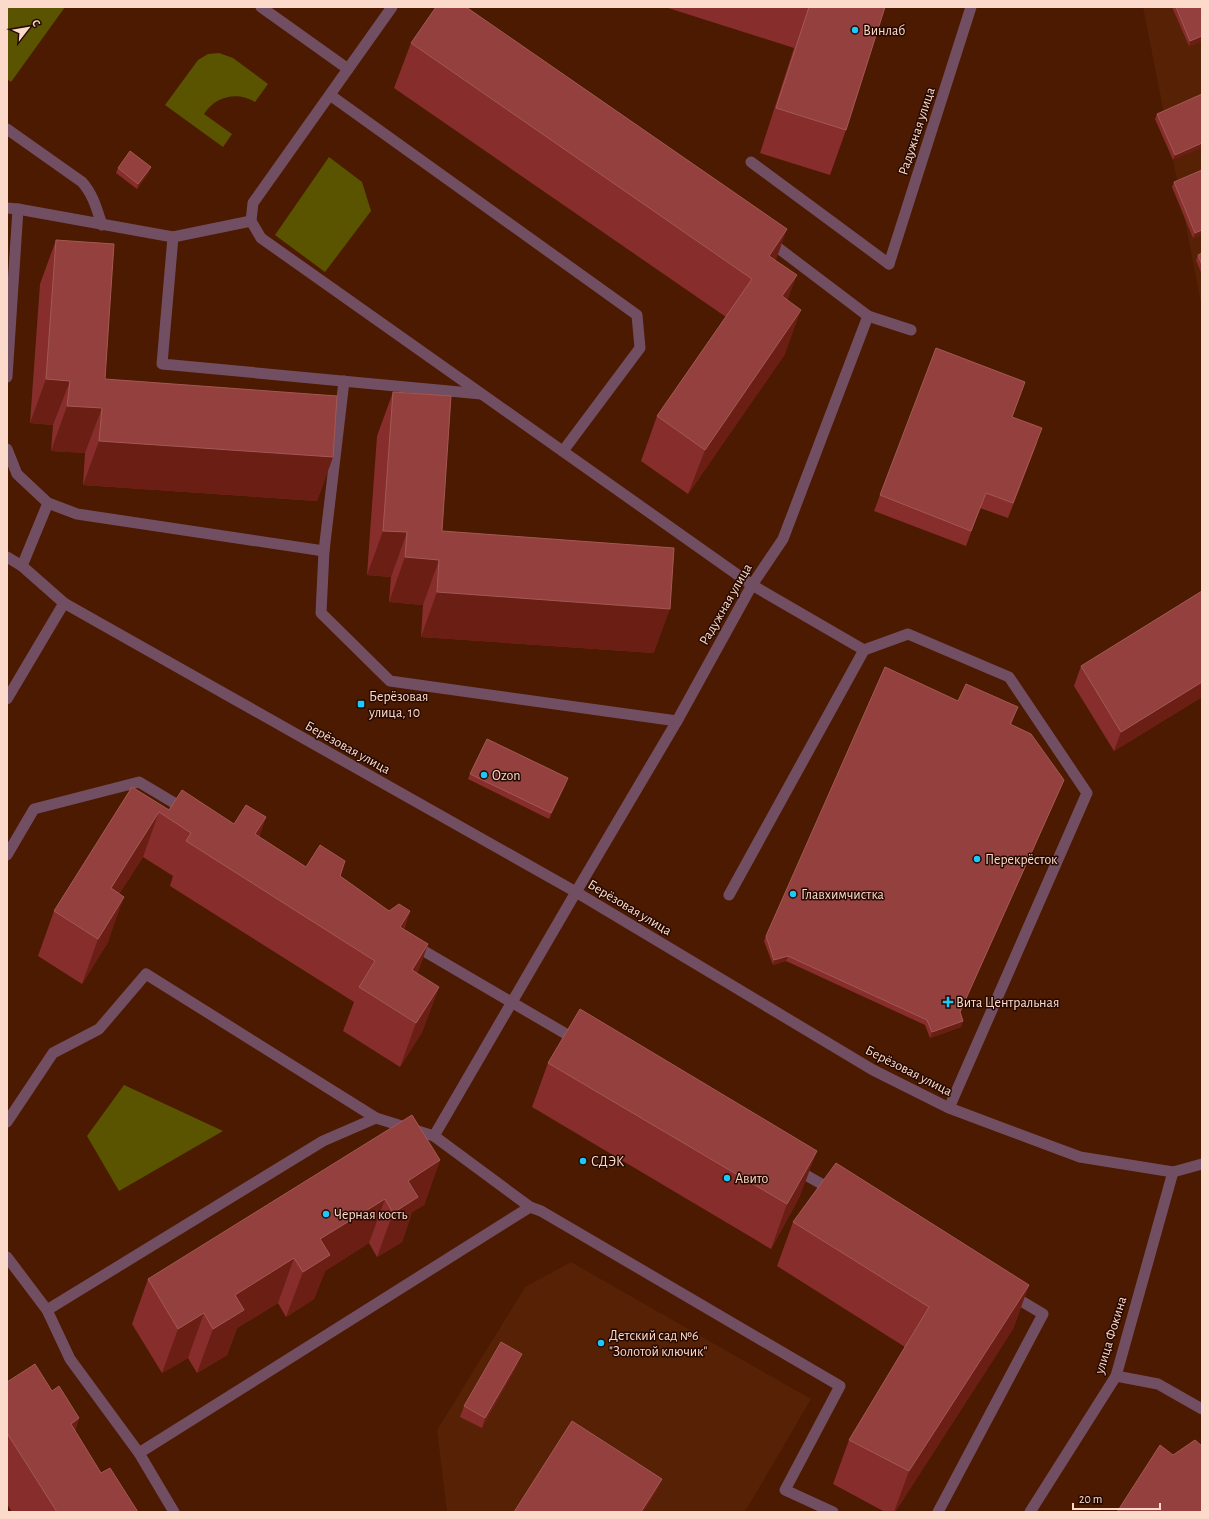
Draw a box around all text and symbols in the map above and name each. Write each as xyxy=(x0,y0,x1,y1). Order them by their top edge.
north arrow xyxy=(8,8,48,48)
text: С xyxy=(30,18,42,29)
place label: Винлаб xyxy=(863,24,905,38)
marker: Винлаб xyxy=(850,25,860,35)
street label: Радужная улица xyxy=(896,85,938,177)
street label: Радужная улица xyxy=(697,561,755,648)
place label: Берёзовая улица, 10 xyxy=(368,690,428,720)
marker: Берёзовая улица, 10 xyxy=(356,699,366,709)
street label: Берёзовая улица xyxy=(303,719,393,777)
place label: Ozon xyxy=(492,769,520,783)
marker: Ozon xyxy=(479,770,489,780)
place label: Перекрёсток xyxy=(985,853,1058,867)
marker: Перекрёсток xyxy=(972,854,982,864)
street label: Берёзовая улица xyxy=(585,877,674,939)
place label: Главхимчистка xyxy=(801,888,885,902)
marker: Главхимчистка xyxy=(788,889,798,899)
place label: Вита Центральная xyxy=(956,996,1059,1010)
marker: Вита Центральная xyxy=(943,997,953,1007)
street label: Берёзовая улица xyxy=(863,1043,955,1099)
place label: СДЭК xyxy=(591,1155,624,1169)
marker: СДЭК xyxy=(578,1156,588,1166)
place label: Авито xyxy=(735,1172,769,1186)
marker: Авито xyxy=(722,1173,732,1183)
place label: Черная кость xyxy=(334,1208,408,1222)
marker: Черная кость xyxy=(321,1209,331,1219)
street label: улица Фокина xyxy=(1092,1294,1130,1377)
place label: Детский сад №6 "Золотой ключик" xyxy=(609,1329,707,1359)
marker: Детский сад №6 "Золотой ключик" xyxy=(596,1338,606,1348)
scale bar xyxy=(1073,1485,1160,1511)
text: 20 m xyxy=(1079,1493,1102,1505)

